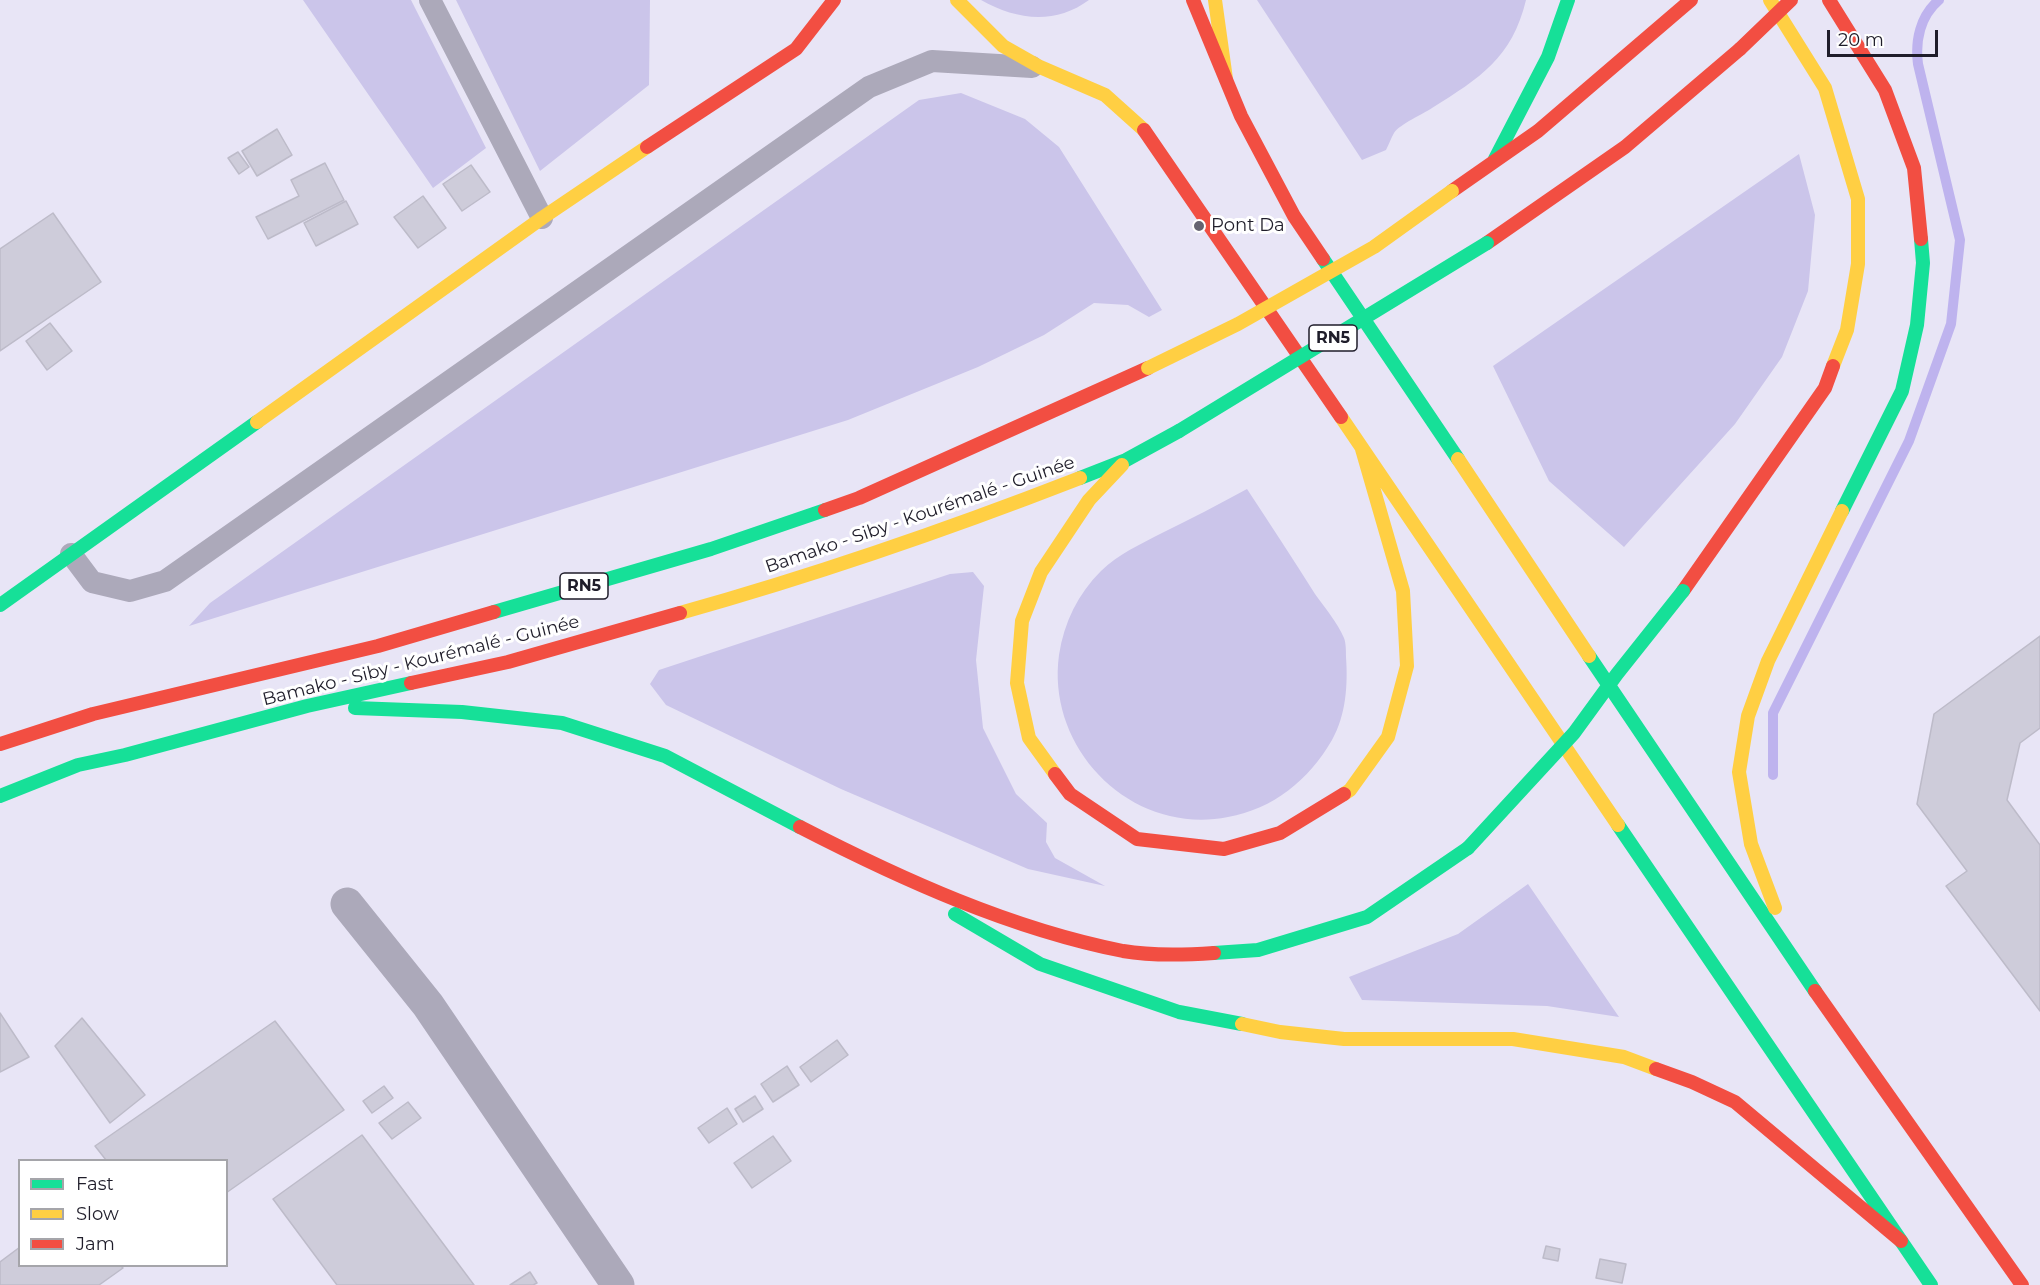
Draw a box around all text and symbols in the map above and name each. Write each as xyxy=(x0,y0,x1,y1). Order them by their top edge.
scale bar xyxy=(1830,18,1941,56)
text: 20 m xyxy=(1838,29,1884,51)
place label: Pont Da xyxy=(1211,215,1285,237)
marker: Pont Da xyxy=(1192,219,1206,233)
road number: RN5 xyxy=(1309,325,1357,351)
street label: Bamako - Siby - Kourémalé - Guinée xyxy=(762,452,1078,578)
road number: RN5 xyxy=(560,573,608,599)
street label: Bamako - Siby - Kourémalé - Guinée xyxy=(260,611,582,711)
legend xyxy=(18,1159,228,1267)
text: Fast xyxy=(76,1173,114,1195)
text: Slow xyxy=(76,1203,119,1225)
text: Jam xyxy=(76,1233,115,1255)

